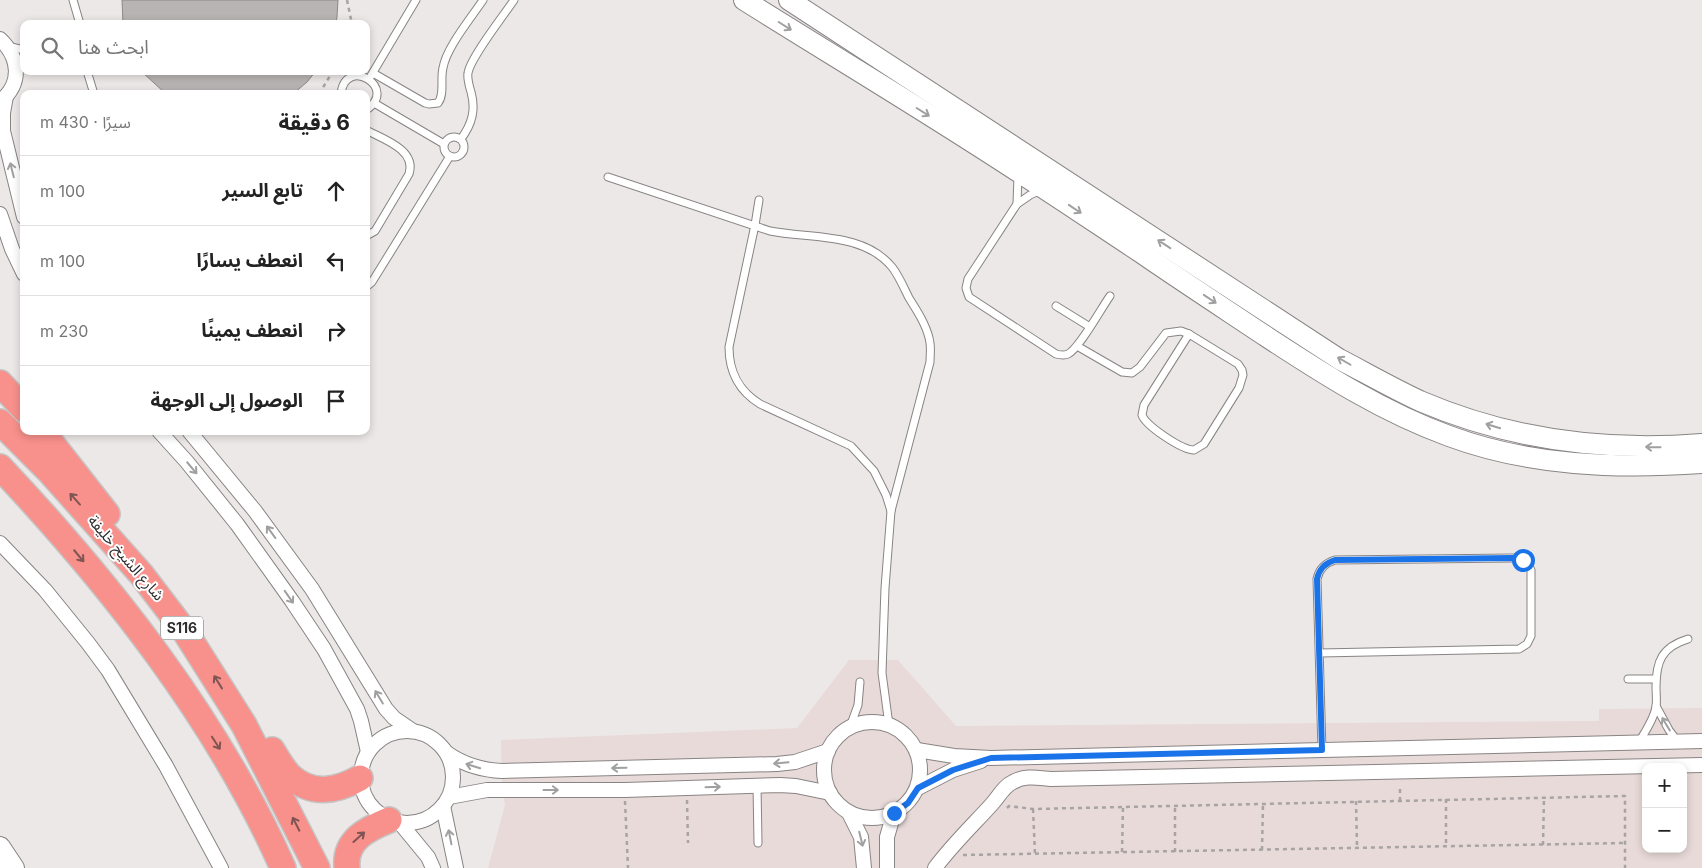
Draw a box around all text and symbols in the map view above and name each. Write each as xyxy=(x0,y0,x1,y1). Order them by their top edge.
search box xyxy=(20,20,370,75)
one-way arrow xyxy=(778,21,792,31)
icon: search xyxy=(38,34,66,62)
text: ابحث هنا xyxy=(78,36,149,59)
one-way arrow xyxy=(916,107,930,117)
text: 6 دقيقة xyxy=(279,110,350,135)
text: سيرًا · 430 m xyxy=(40,112,131,132)
one-way arrow xyxy=(7,162,16,178)
icon: ahead xyxy=(322,177,350,205)
text: تابع السير xyxy=(222,179,303,202)
text: 100 m xyxy=(40,181,85,201)
one-way arrow xyxy=(1067,204,1081,214)
one-way arrow xyxy=(1157,239,1171,249)
icon: left xyxy=(322,247,350,275)
text: انعطف يسارًا xyxy=(196,249,303,272)
text: 100 m xyxy=(40,251,85,271)
one-way arrow xyxy=(1203,294,1217,304)
icon: right xyxy=(322,317,350,345)
text: انعطف يمينًا xyxy=(201,319,303,342)
text: 230 m xyxy=(40,321,88,341)
one-way arrow xyxy=(1338,356,1352,366)
icon: arrive xyxy=(322,387,350,415)
text: الوصول إلى الوجهة xyxy=(151,389,303,412)
one-way arrow xyxy=(1486,421,1501,430)
one-way arrow xyxy=(1646,442,1662,452)
one-way arrow xyxy=(186,461,197,474)
one-way arrow xyxy=(69,493,80,506)
street label: شارع الشيخ خليفة xyxy=(82,511,169,606)
one-way arrow xyxy=(266,525,276,539)
one-way arrow xyxy=(73,549,84,562)
route start xyxy=(1512,549,1535,572)
one-way arrow xyxy=(284,590,294,604)
road number: S116 xyxy=(161,616,203,640)
one-way arrow xyxy=(213,675,223,689)
one-way arrow xyxy=(373,691,383,705)
one-way arrow xyxy=(1660,718,1670,732)
one-way arrow xyxy=(211,736,221,750)
one-way arrow xyxy=(773,758,789,768)
one-way arrow xyxy=(466,761,482,771)
one-way arrow xyxy=(611,763,627,773)
map controls xyxy=(1642,763,1687,853)
button: + xyxy=(1642,763,1687,808)
one-way arrow xyxy=(704,782,721,792)
one-way arrow xyxy=(542,785,558,795)
route end xyxy=(883,802,906,825)
button: − xyxy=(1642,808,1687,853)
one-way arrow xyxy=(291,817,300,832)
one-way arrow xyxy=(445,829,454,845)
one-way arrow xyxy=(352,831,365,843)
one-way arrow xyxy=(857,831,866,847)

